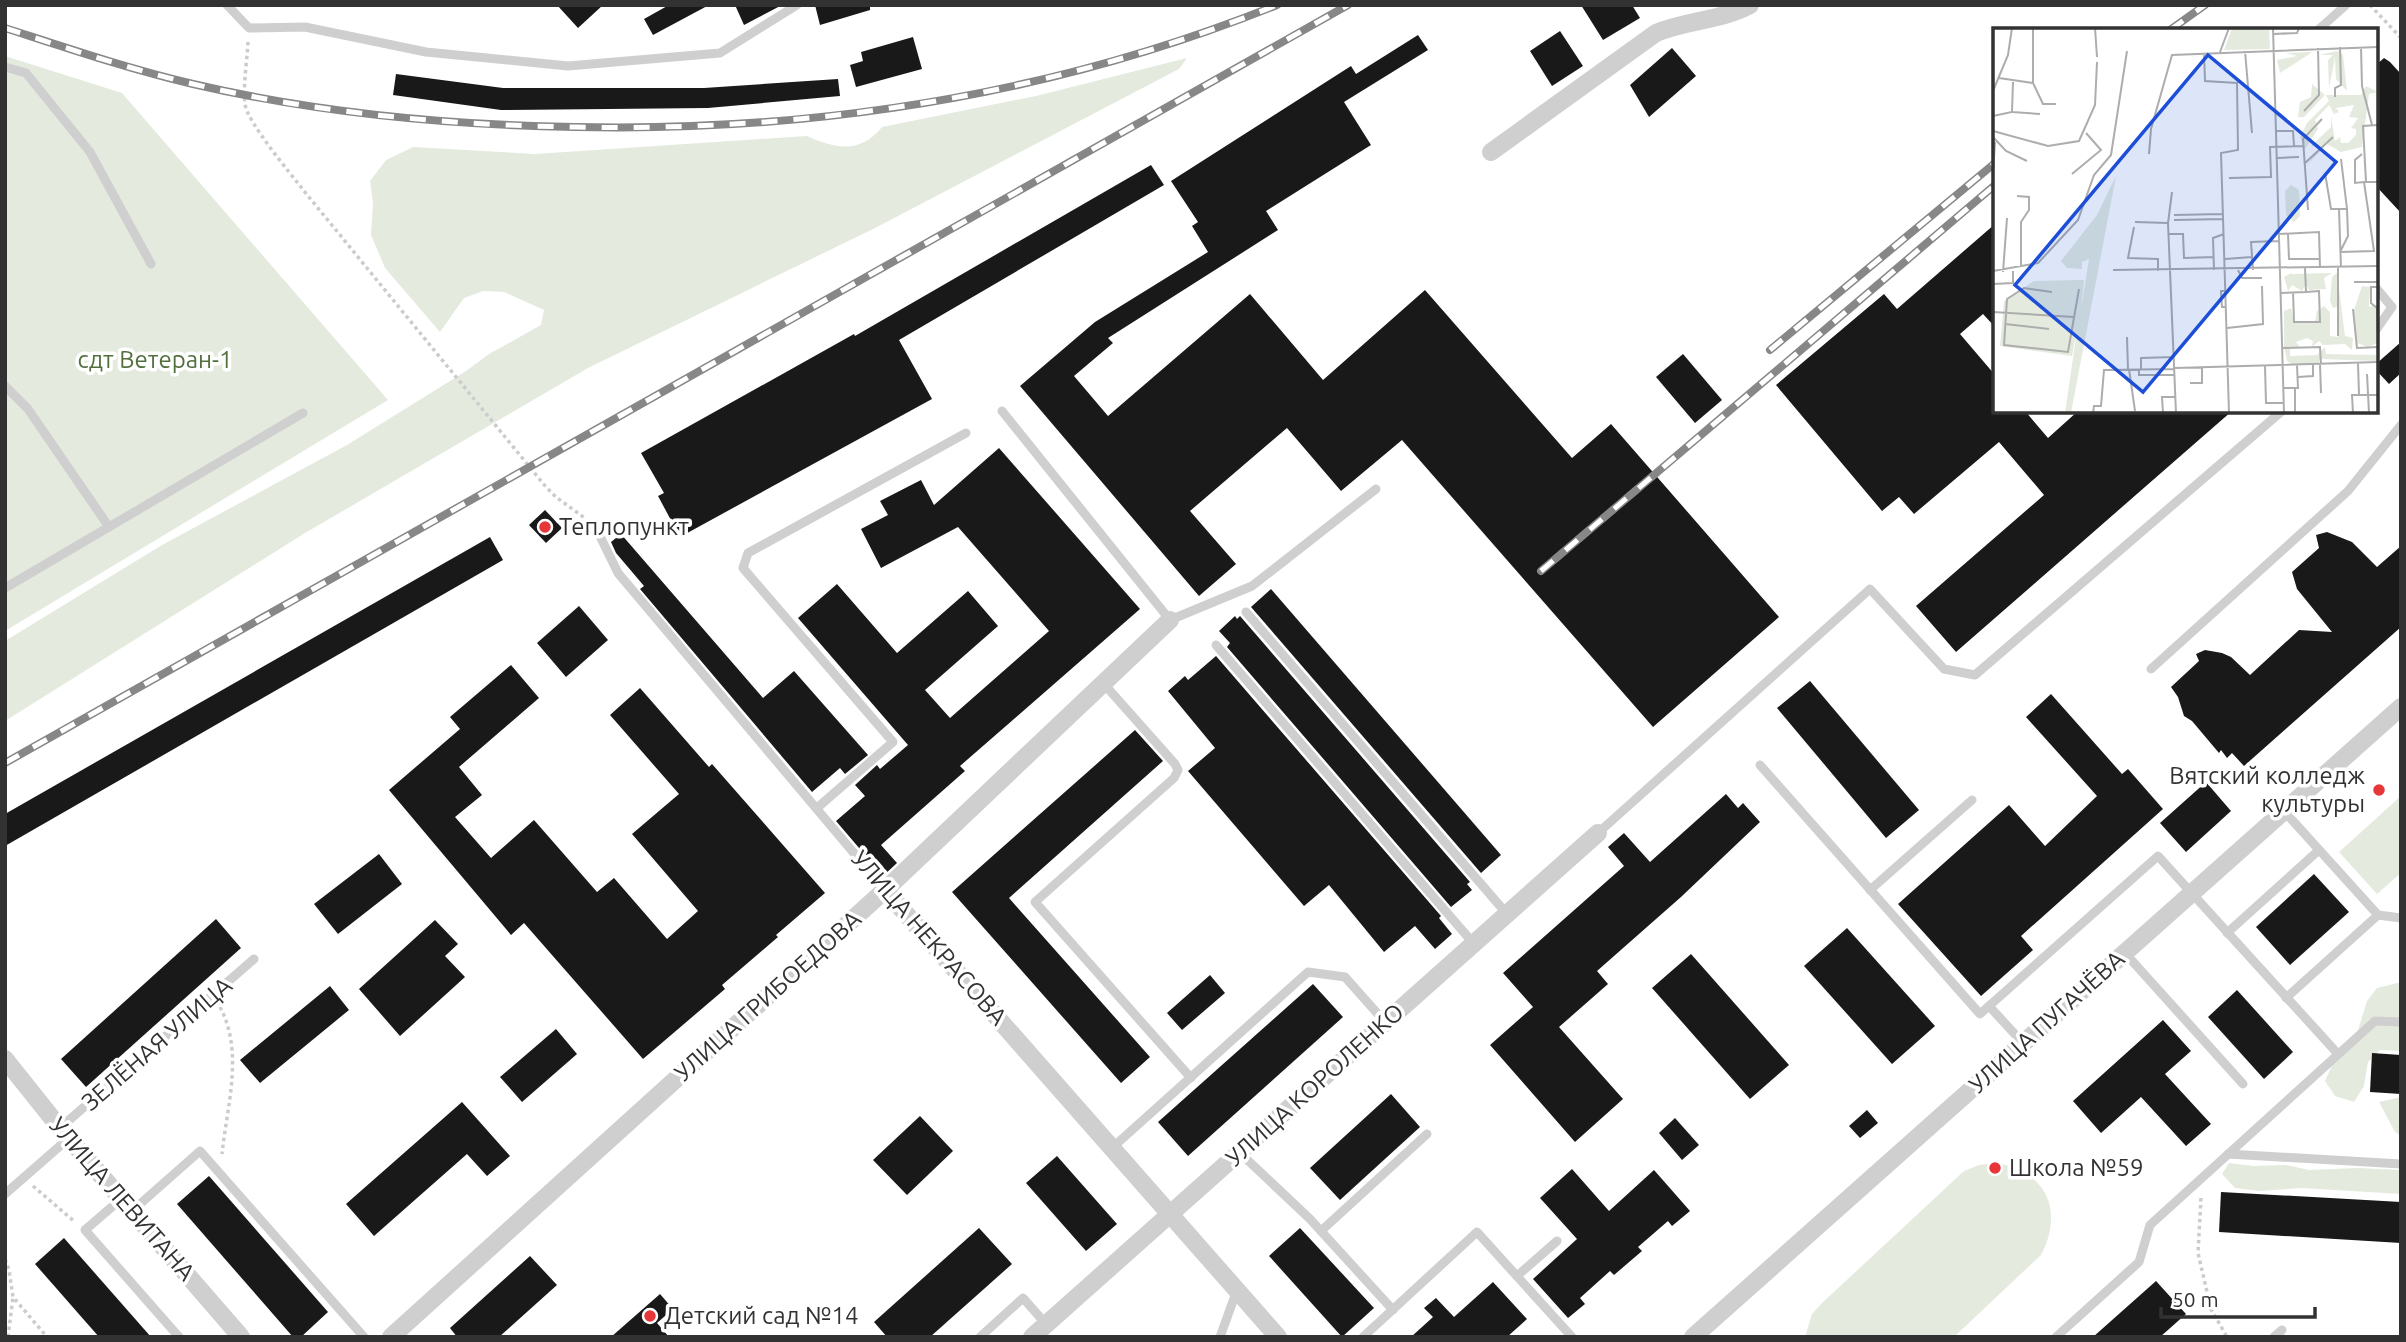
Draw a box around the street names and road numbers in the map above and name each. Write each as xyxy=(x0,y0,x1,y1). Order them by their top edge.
street label: УЛИЦА НЕКРАСОВА xyxy=(846,845,1013,1031)
street label: УЛИЦА ГРИБОЕДОВА xyxy=(669,905,867,1086)
street label: УЛИЦА ПУГАЧЁВА xyxy=(1964,945,2130,1098)
street label: ЗЕЛЁНАЯ УЛИЦА xyxy=(76,971,237,1116)
street label: УЛИЦА КОРОЛЕНКО xyxy=(1220,998,1409,1171)
street label: УЛИЦА ЛЕВИТАНА xyxy=(44,1112,201,1286)

